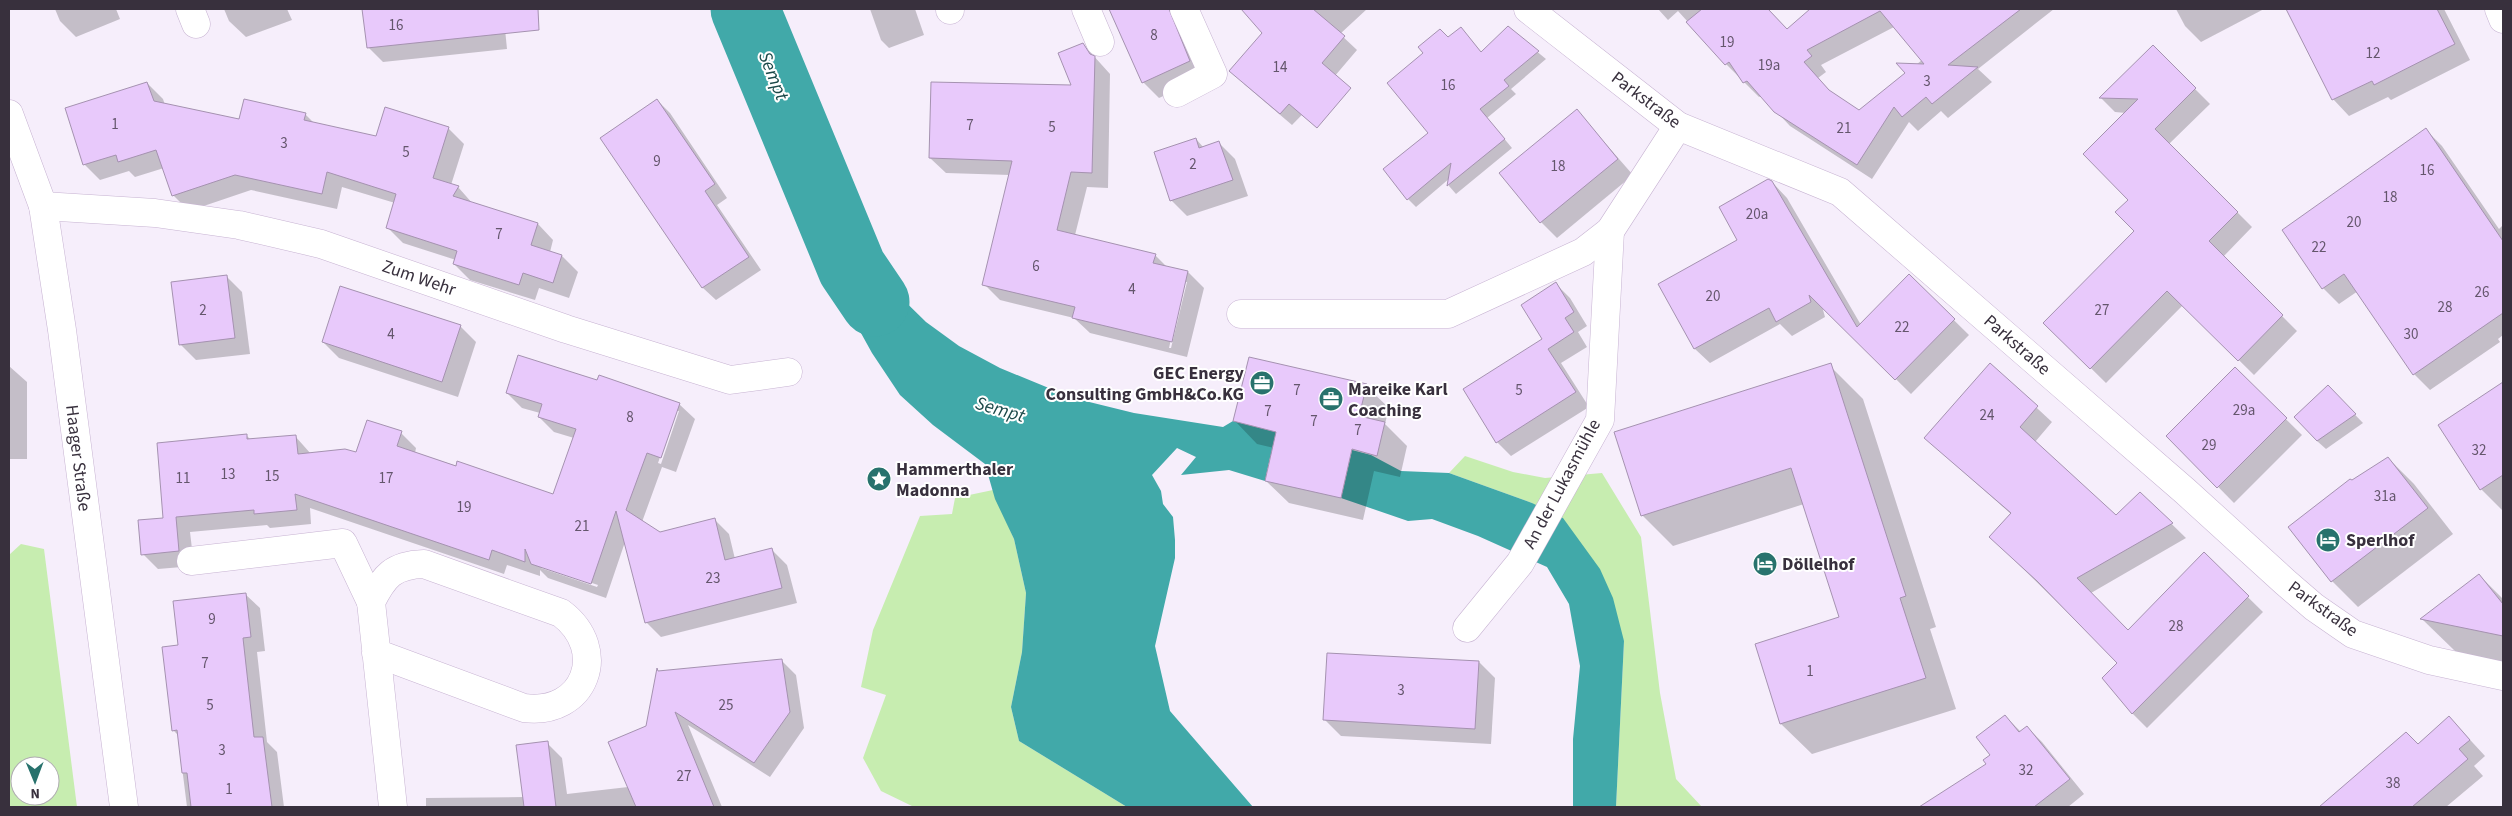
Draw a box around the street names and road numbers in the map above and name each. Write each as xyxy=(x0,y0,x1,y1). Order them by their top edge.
street label: Parkstraße xyxy=(1606,66,1686,134)
street label: Zum Wehr xyxy=(379,254,460,303)
street label: Parkstraße xyxy=(1978,309,2056,381)
street label: Haager Straße xyxy=(59,403,97,513)
street label: An der Lukasmühle xyxy=(1517,415,1607,553)
street label: Parkstraße xyxy=(2283,575,2363,643)

